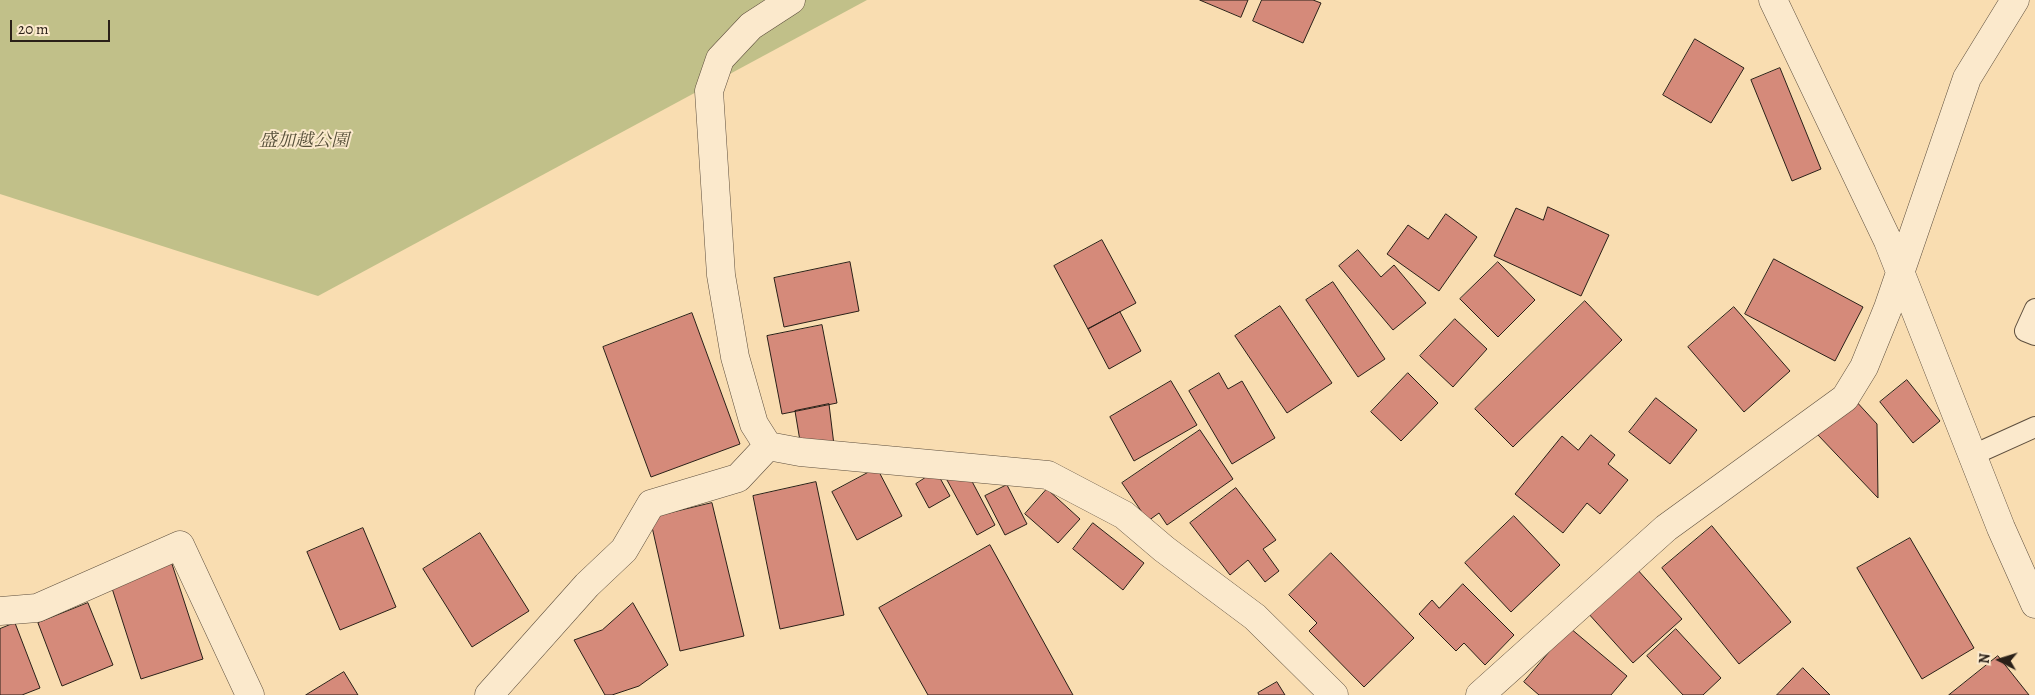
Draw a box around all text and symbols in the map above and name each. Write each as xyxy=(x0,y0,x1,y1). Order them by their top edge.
scale bar xyxy=(12,10,112,42)
text: 20 m xyxy=(18,19,49,39)
park label: 盛加越公園 xyxy=(259,131,349,153)
north arrow xyxy=(1975,635,2025,685)
text: N xyxy=(1975,653,1994,665)

